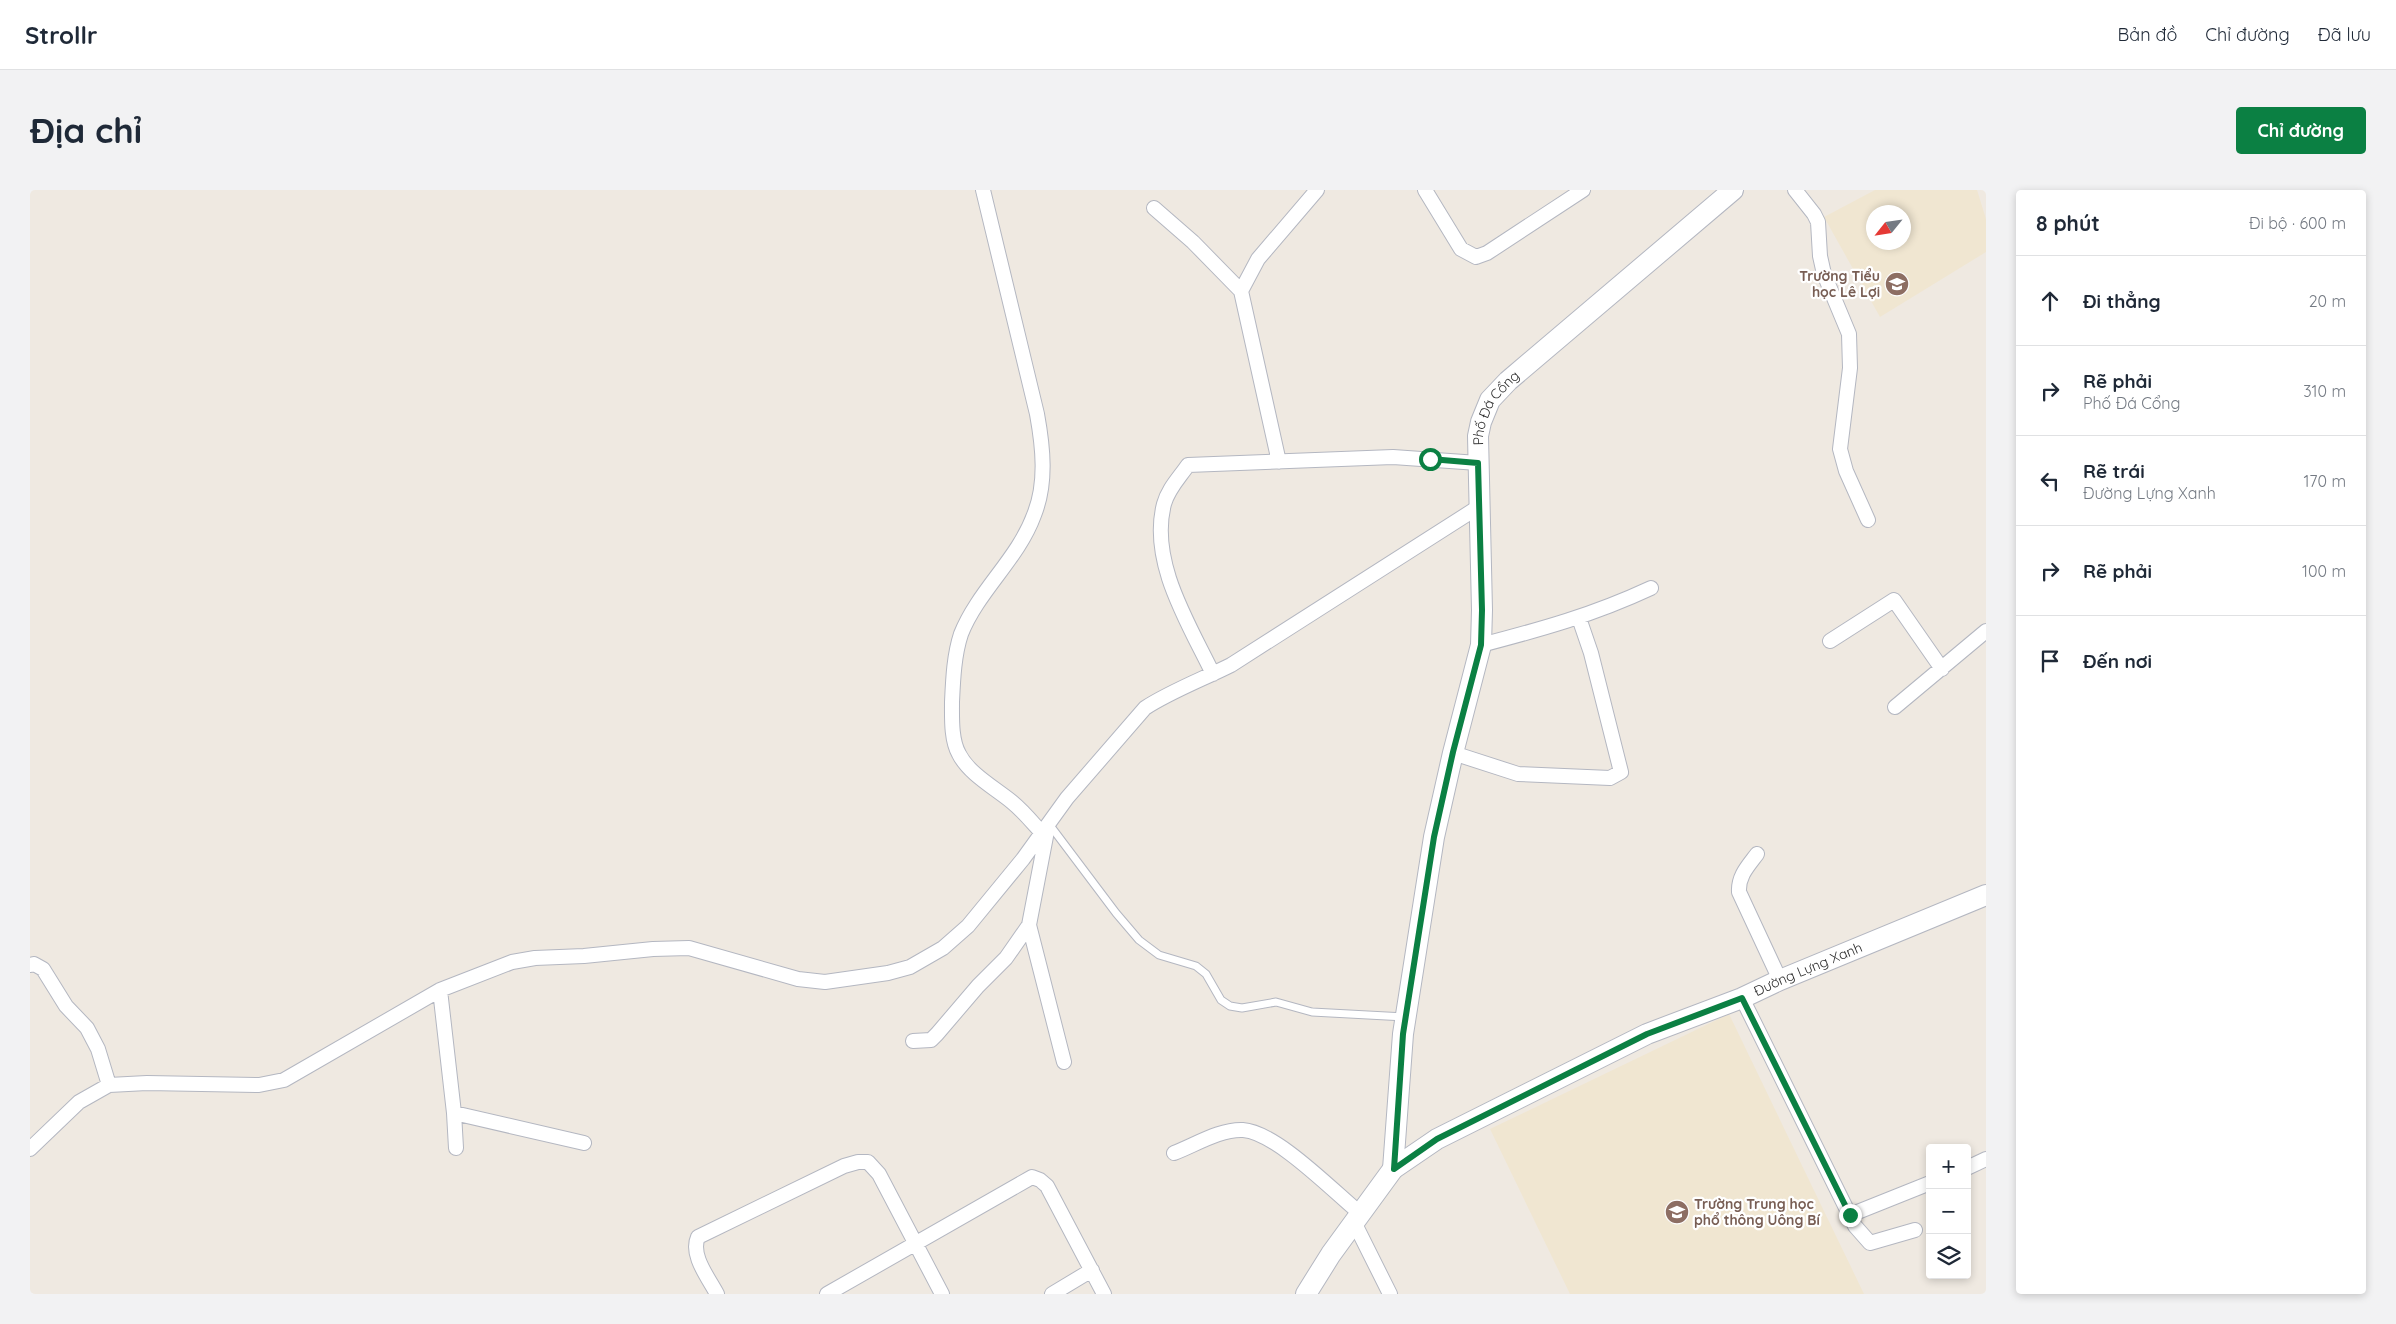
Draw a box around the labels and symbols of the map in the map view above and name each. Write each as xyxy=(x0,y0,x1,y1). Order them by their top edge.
north arrow xyxy=(1866,205,1911,250)
place label: Trường Tiểu học Lê Lợi xyxy=(1799,267,1880,301)
school or university icon: Trường Tiểu học Lê Lợi xyxy=(1884,271,1910,297)
street label: Phố Đá Cổng xyxy=(1469,366,1523,445)
route start xyxy=(1419,448,1442,471)
street label: Đường Lựng Xanh xyxy=(1751,938,1865,1000)
place label: Trường Trung học phổ thông Uông Bí xyxy=(1694,1195,1820,1229)
school or university icon: Trường Trung học phổ thông Uông Bí xyxy=(1664,1199,1690,1225)
route end xyxy=(1839,1204,1862,1227)

